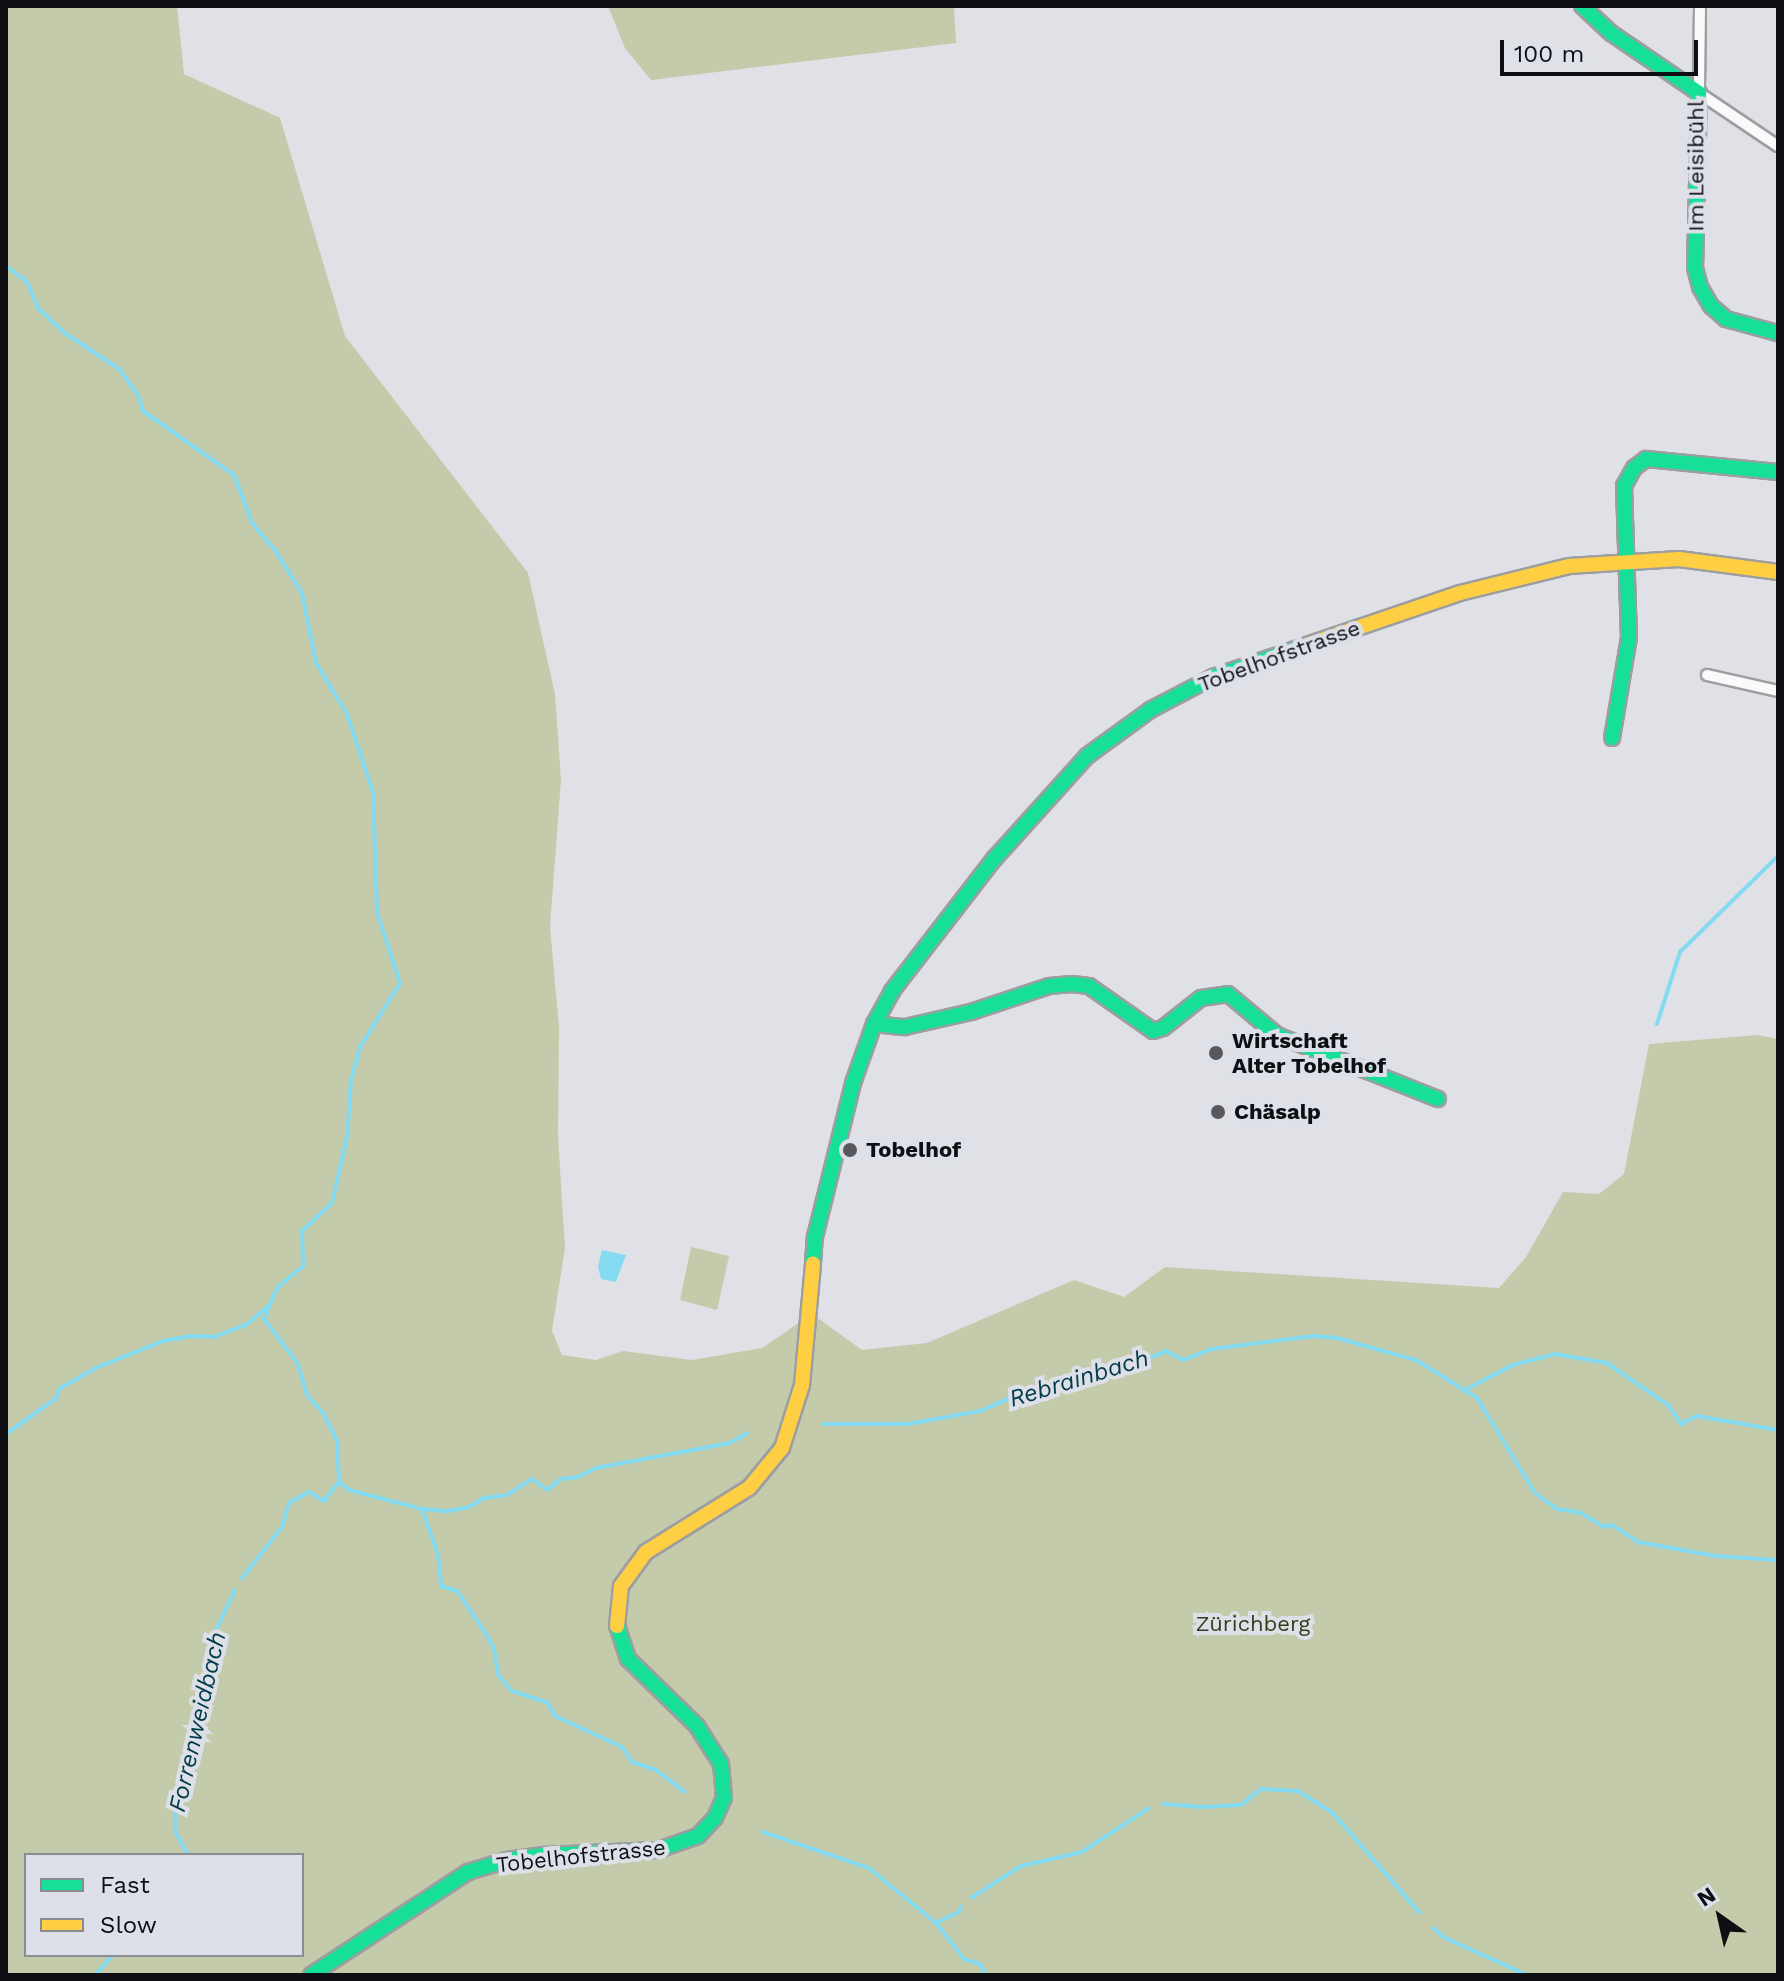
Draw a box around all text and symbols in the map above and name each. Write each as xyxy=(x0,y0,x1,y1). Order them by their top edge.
scale bar xyxy=(1504,24,1702,74)
text: 100 m xyxy=(1514,40,1584,68)
street label: Im Leisibühl xyxy=(1683,100,1709,232)
street label: Tobelhofstrasse xyxy=(1194,614,1364,698)
place label: Wirtschaft Alter Tobelhof xyxy=(1232,1027,1387,1078)
marker: Wirtschaft Alter Tobelhof xyxy=(1207,1044,1225,1062)
place label: Chäsalp xyxy=(1234,1099,1321,1125)
marker: Chäsalp xyxy=(1209,1103,1227,1121)
place label: Tobelhof xyxy=(866,1137,961,1163)
marker: Tobelhof xyxy=(841,1141,859,1159)
water label: Rebrainbach xyxy=(1006,1344,1152,1414)
park label: Zürichberg xyxy=(1196,1611,1310,1637)
water label: Forrenweidbach xyxy=(163,1629,233,1815)
street label: Tobelhofstrasse xyxy=(495,1834,667,1878)
legend xyxy=(24,1853,304,1957)
text: Fast xyxy=(100,1871,150,1899)
north arrow xyxy=(1680,1877,1760,1957)
text: N xyxy=(1693,1882,1720,1912)
text: Slow xyxy=(100,1911,157,1939)

